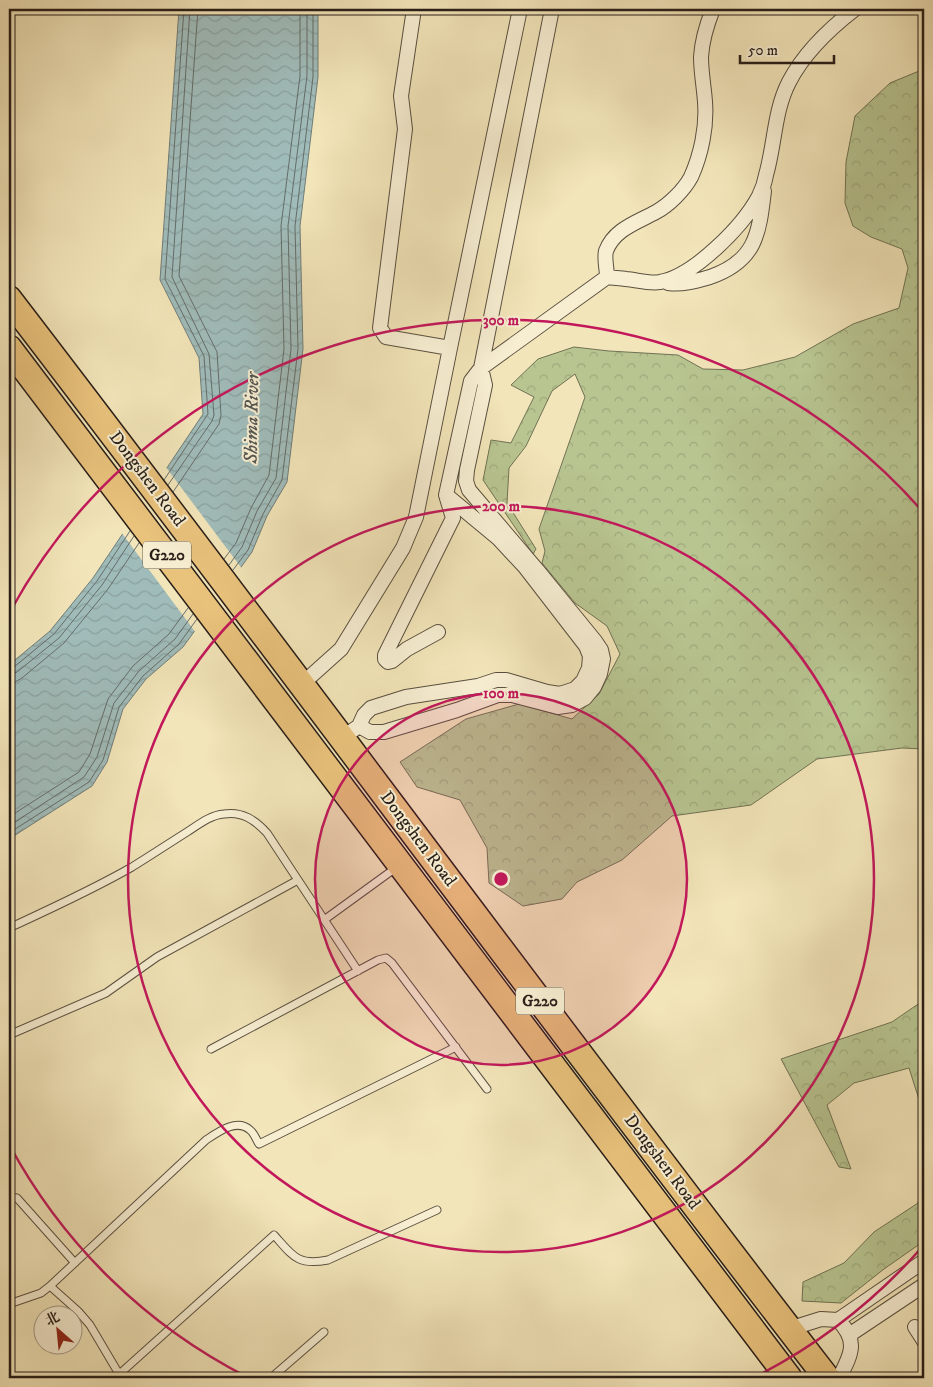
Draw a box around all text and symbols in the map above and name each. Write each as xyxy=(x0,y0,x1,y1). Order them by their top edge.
scale bar xyxy=(740,32,834,64)
text: 50 m xyxy=(748,41,778,60)
text: 300 m xyxy=(483,311,520,330)
water label: Shima River xyxy=(240,370,264,465)
street label: Dongshen Road xyxy=(104,427,190,531)
text: 200 m xyxy=(482,497,521,516)
road number: G220 xyxy=(143,542,191,568)
text: 100 m xyxy=(483,684,520,703)
street label: Dongshen Road xyxy=(375,787,461,891)
centre of rings xyxy=(492,870,510,888)
road number: G220 xyxy=(516,988,564,1014)
street label: Dongshen Road xyxy=(619,1110,705,1214)
north arrow xyxy=(32,1304,82,1354)
text: 北 xyxy=(42,1308,63,1331)

